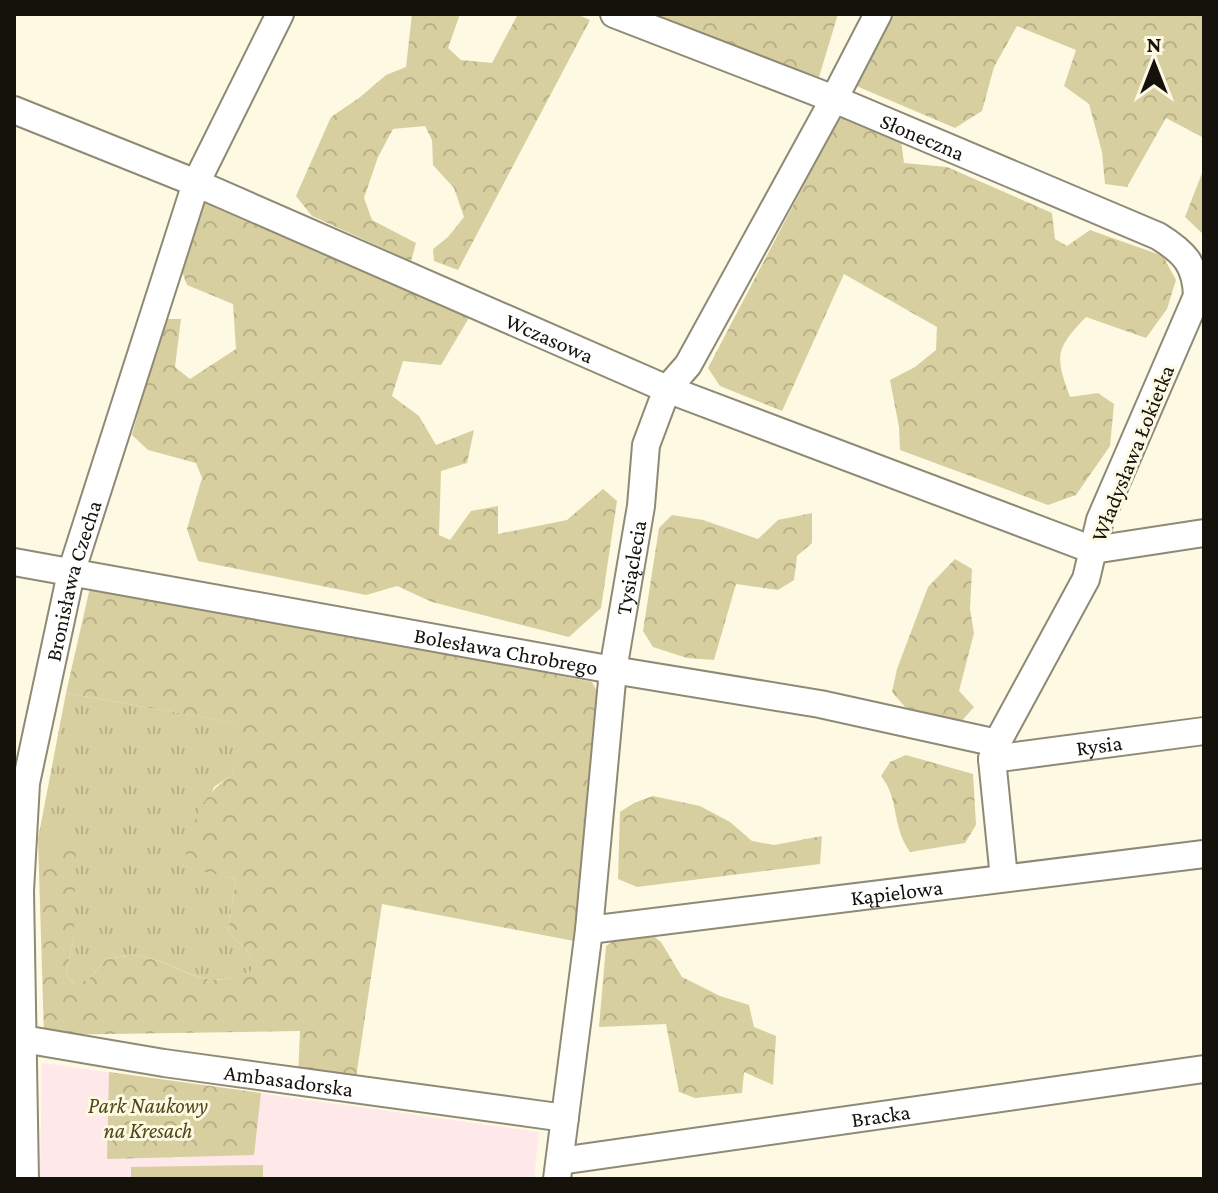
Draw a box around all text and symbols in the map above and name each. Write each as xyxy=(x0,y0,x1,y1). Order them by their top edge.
north arrow xyxy=(1114,24,1194,104)
text: N xyxy=(1147,32,1162,57)
street label: Słoneczna xyxy=(877,108,968,166)
street label: Wczasowa xyxy=(501,308,597,368)
street label: Władysława Łokietka xyxy=(1086,361,1179,545)
street label: Bronisława Czecha xyxy=(40,497,107,664)
street label: Tysiąclecia xyxy=(611,518,651,617)
street label: Bolesława Chrobrego xyxy=(412,622,600,680)
street label: Rysia xyxy=(1075,730,1124,761)
street label: Kąpielowa xyxy=(849,874,944,911)
street label: Ambasadorska xyxy=(223,1059,355,1102)
park label: Park Naukowy na Kresach xyxy=(88,1093,208,1143)
street label: Bracka xyxy=(850,1099,912,1132)

